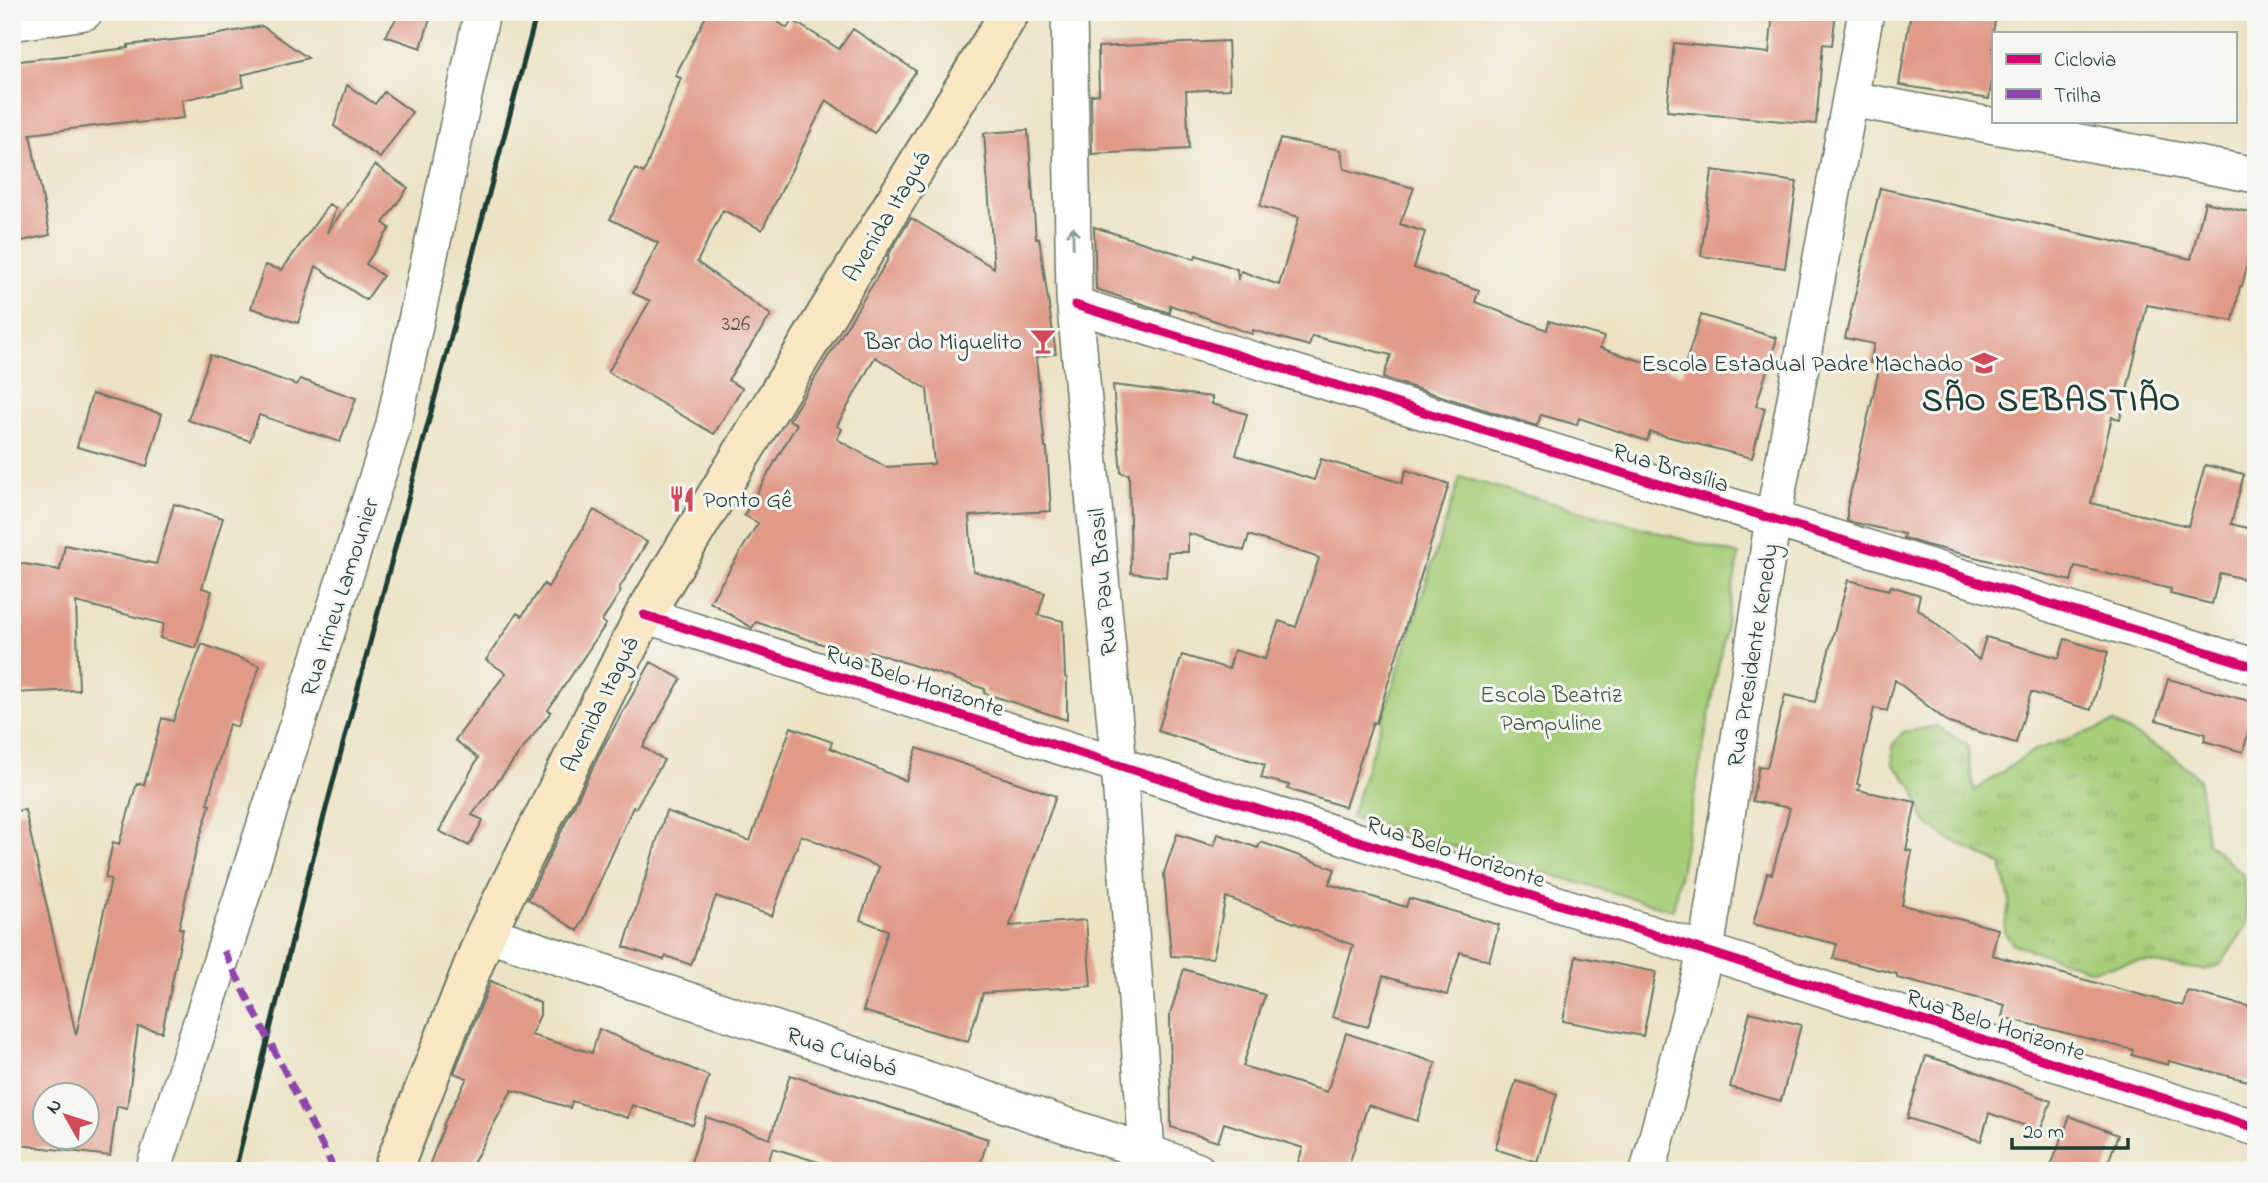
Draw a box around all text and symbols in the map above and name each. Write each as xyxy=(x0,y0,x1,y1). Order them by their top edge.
legend xyxy=(1992,32,2236,122)
text: Ciclovia xyxy=(2054,46,2116,76)
text: Trilha xyxy=(2054,82,2101,112)
street label: Avenida Itaguá xyxy=(835,145,941,289)
one-way arrow xyxy=(1066,226,1080,249)
house number: 326 xyxy=(722,310,750,340)
place label: Bar do Miguelito xyxy=(863,326,1022,361)
bar icon: Bar do Miguelito xyxy=(1028,326,1058,356)
place label: Escola Estadual Padre Machado xyxy=(1641,348,1963,383)
school or university icon: Escola Estadual Padre Machado xyxy=(1969,348,1999,378)
district label: SÃO SEBASTIÃO xyxy=(1922,379,2182,426)
street label: Rua Brasília xyxy=(1608,435,1733,504)
restaurant icon: Ponto Gê xyxy=(667,484,697,514)
place label: Ponto Gê xyxy=(703,484,792,519)
street label: Rua Irineu Lamounier xyxy=(293,494,390,701)
street label: Rua Pau Brasil xyxy=(1081,506,1128,657)
street label: Rua Presidente Kenedy xyxy=(1720,541,1790,770)
street label: Avenida Itaguá xyxy=(553,631,649,779)
street label: Rua Belo Horizonte xyxy=(820,637,1009,728)
park label: Escola Beatriz Pampuline xyxy=(1480,679,1623,742)
street label: Rua Belo Horizonte xyxy=(1361,808,1550,899)
street label: Rua Belo Horizonte xyxy=(1901,981,2090,1072)
street label: Rua Cuiabá xyxy=(781,1019,901,1088)
north arrow xyxy=(32,1082,102,1152)
text: N xyxy=(40,1093,69,1120)
scale bar xyxy=(2012,1106,2128,1150)
text: 20 m xyxy=(2023,1118,2064,1148)

